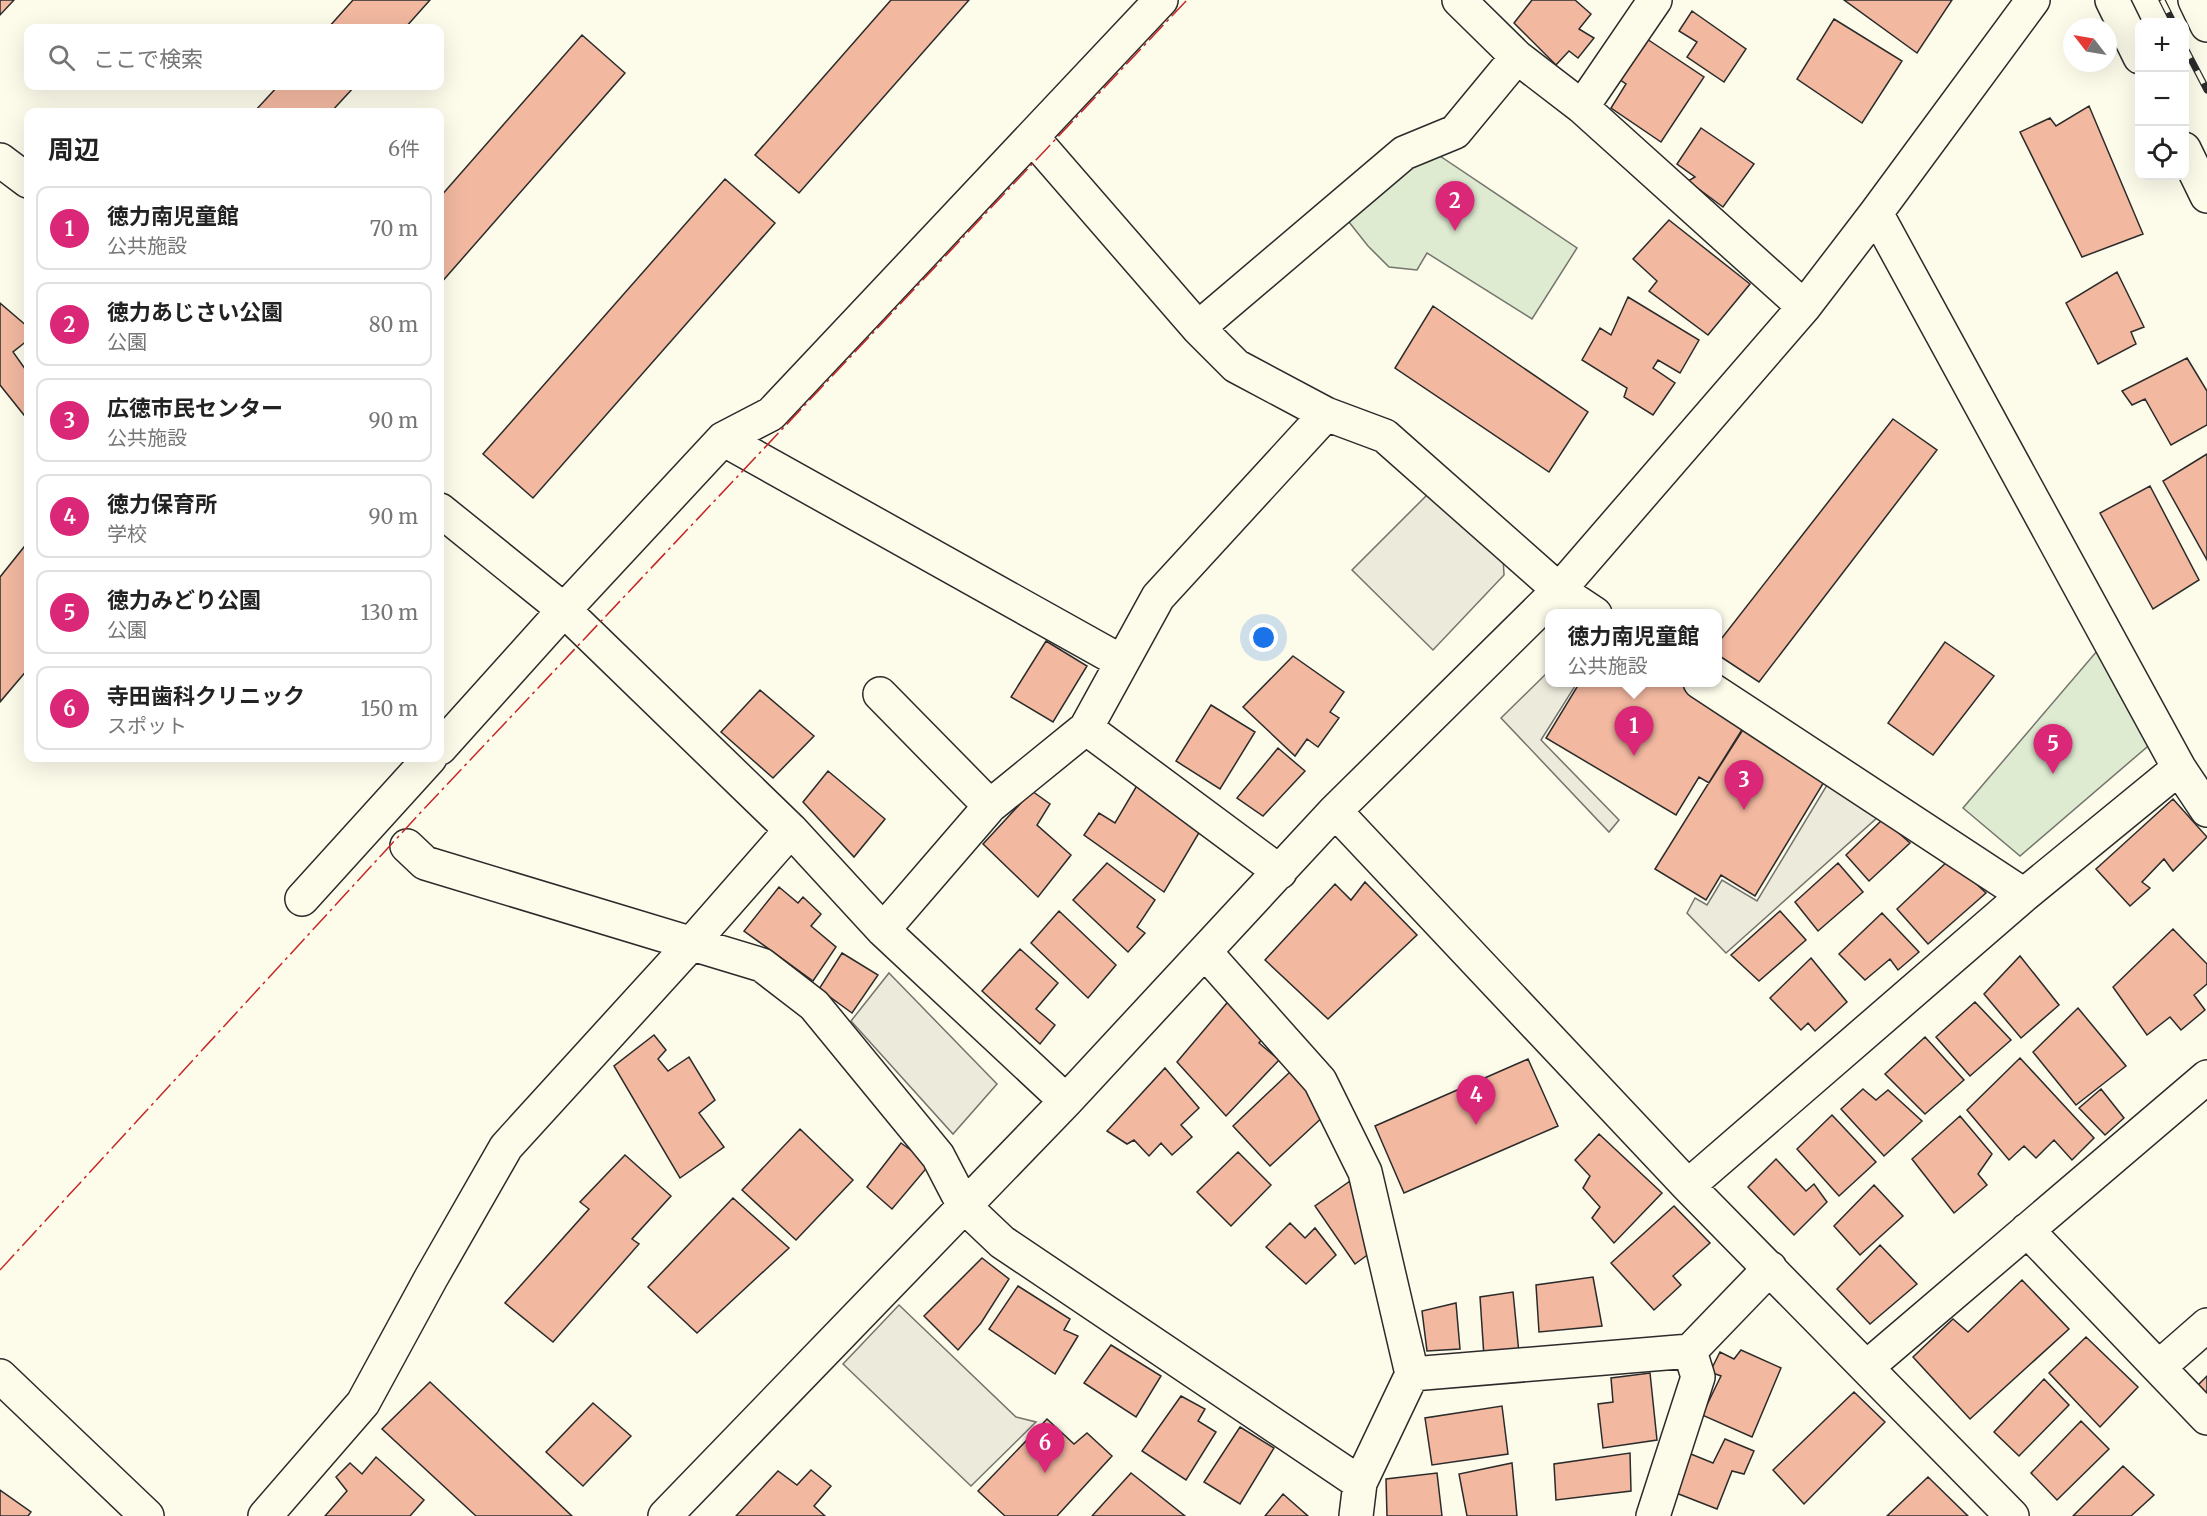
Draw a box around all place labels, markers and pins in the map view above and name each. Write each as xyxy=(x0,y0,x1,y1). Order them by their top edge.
pin: 2 xyxy=(1436,182,1474,231)
pin: 1 xyxy=(1614,706,1654,756)
pin: 5 xyxy=(2034,724,2072,774)
pin: 3 xyxy=(1724,760,1764,810)
pin: 4 xyxy=(1456,1076,1496,1125)
pin: 6 xyxy=(1026,1424,1064,1473)

